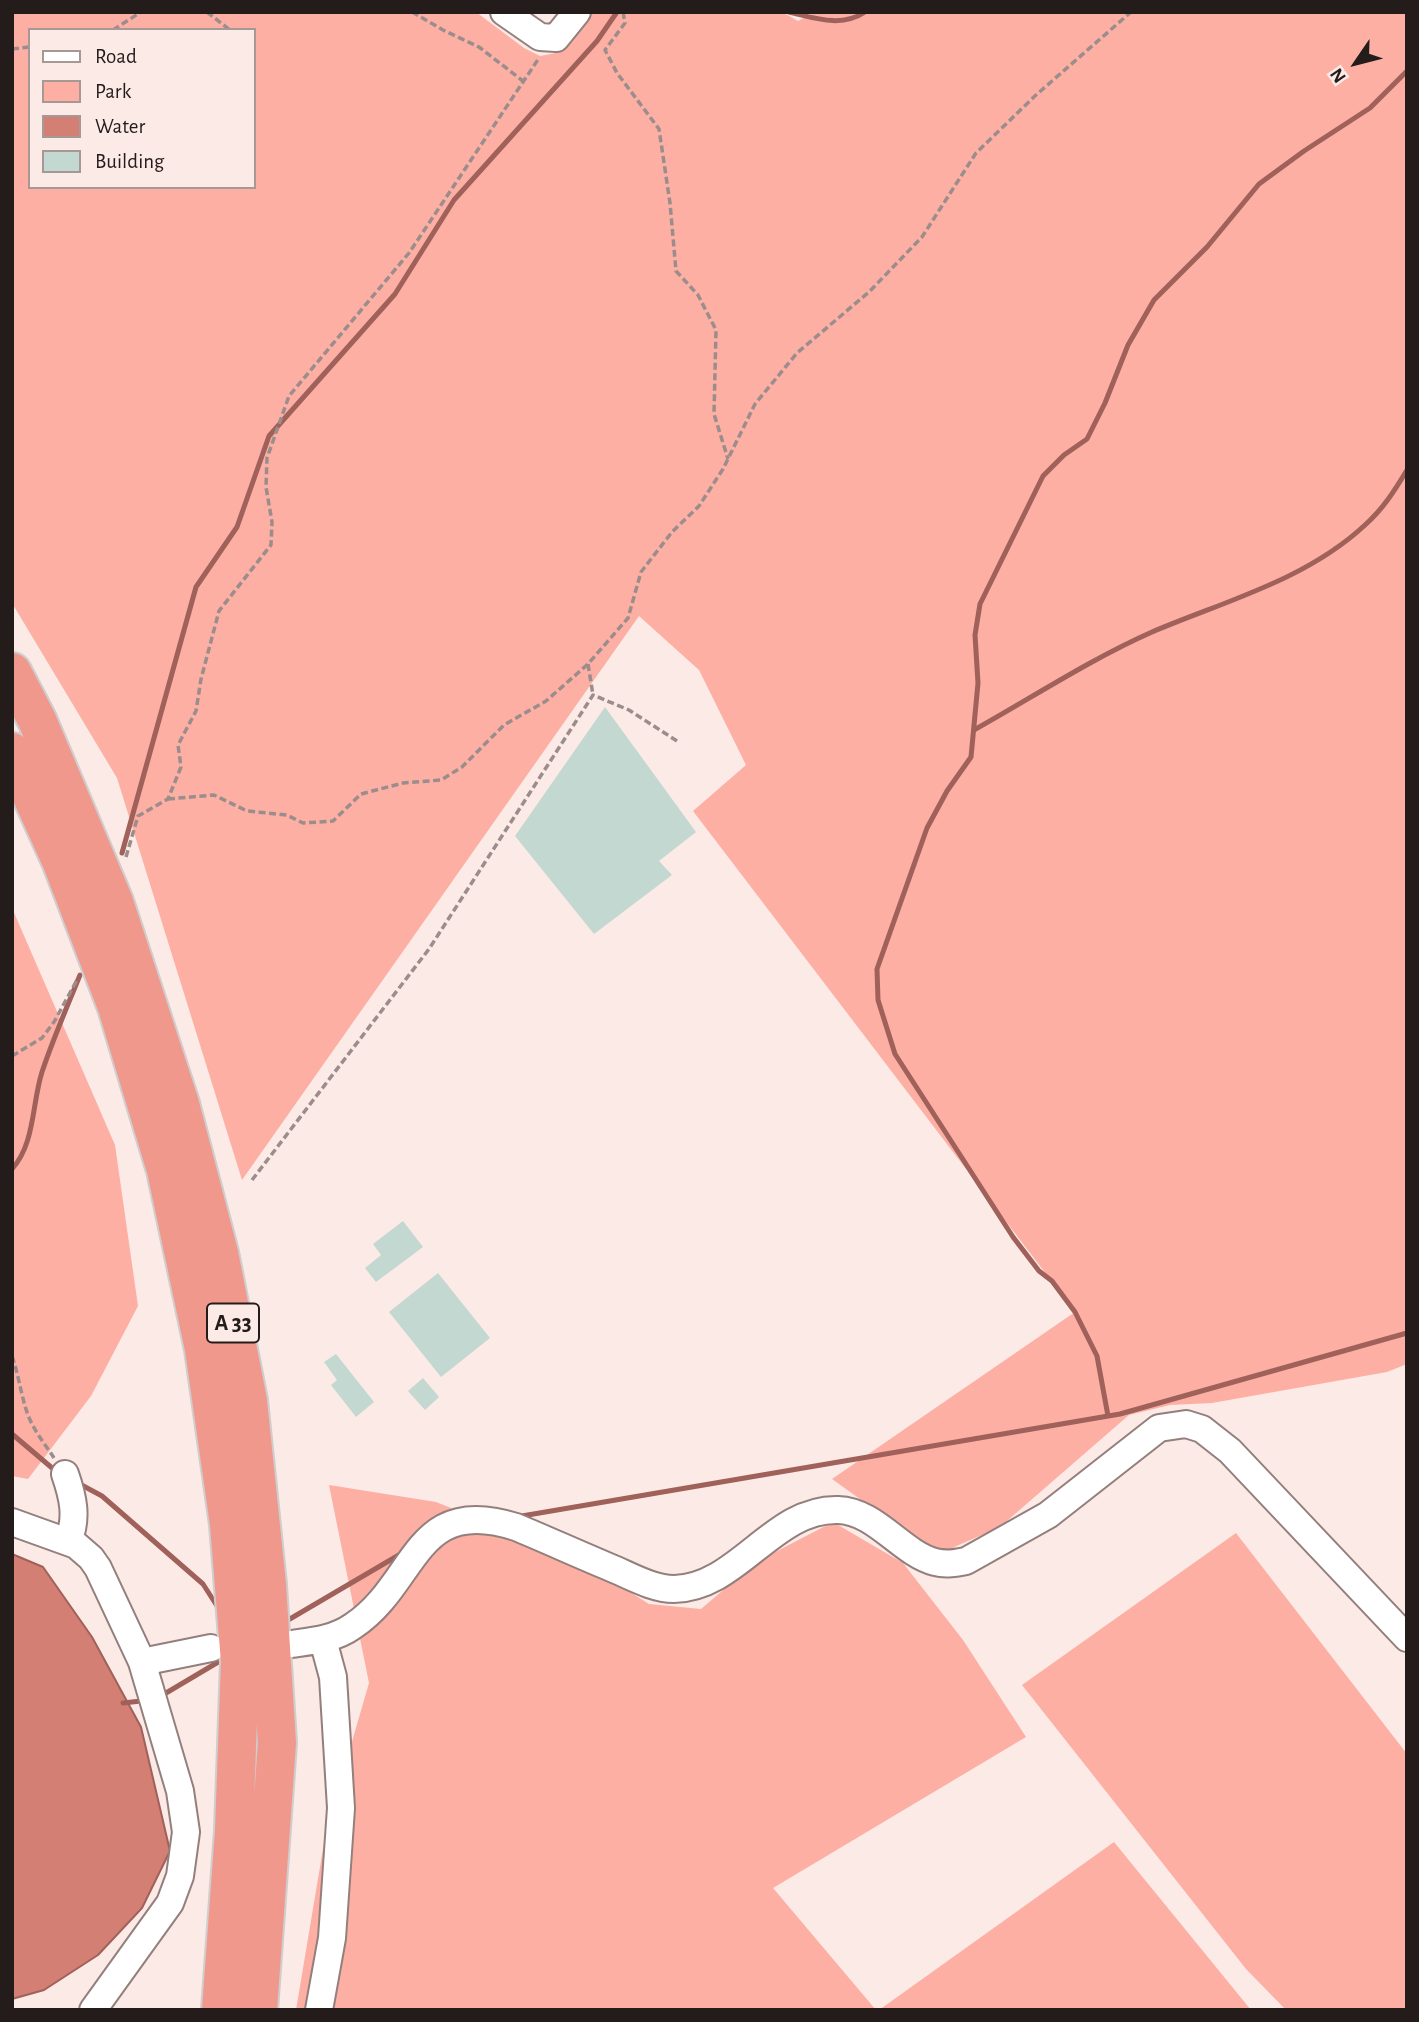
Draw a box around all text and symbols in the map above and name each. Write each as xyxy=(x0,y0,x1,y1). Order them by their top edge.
legend xyxy=(28,28,256,189)
north arrow xyxy=(1321,28,1391,98)
text: Road xyxy=(95,46,137,67)
text: N xyxy=(1327,64,1350,86)
text: Park xyxy=(95,81,131,102)
text: Water xyxy=(95,116,145,137)
text: Building xyxy=(95,151,164,172)
road number: A 33 xyxy=(207,1304,259,1342)

